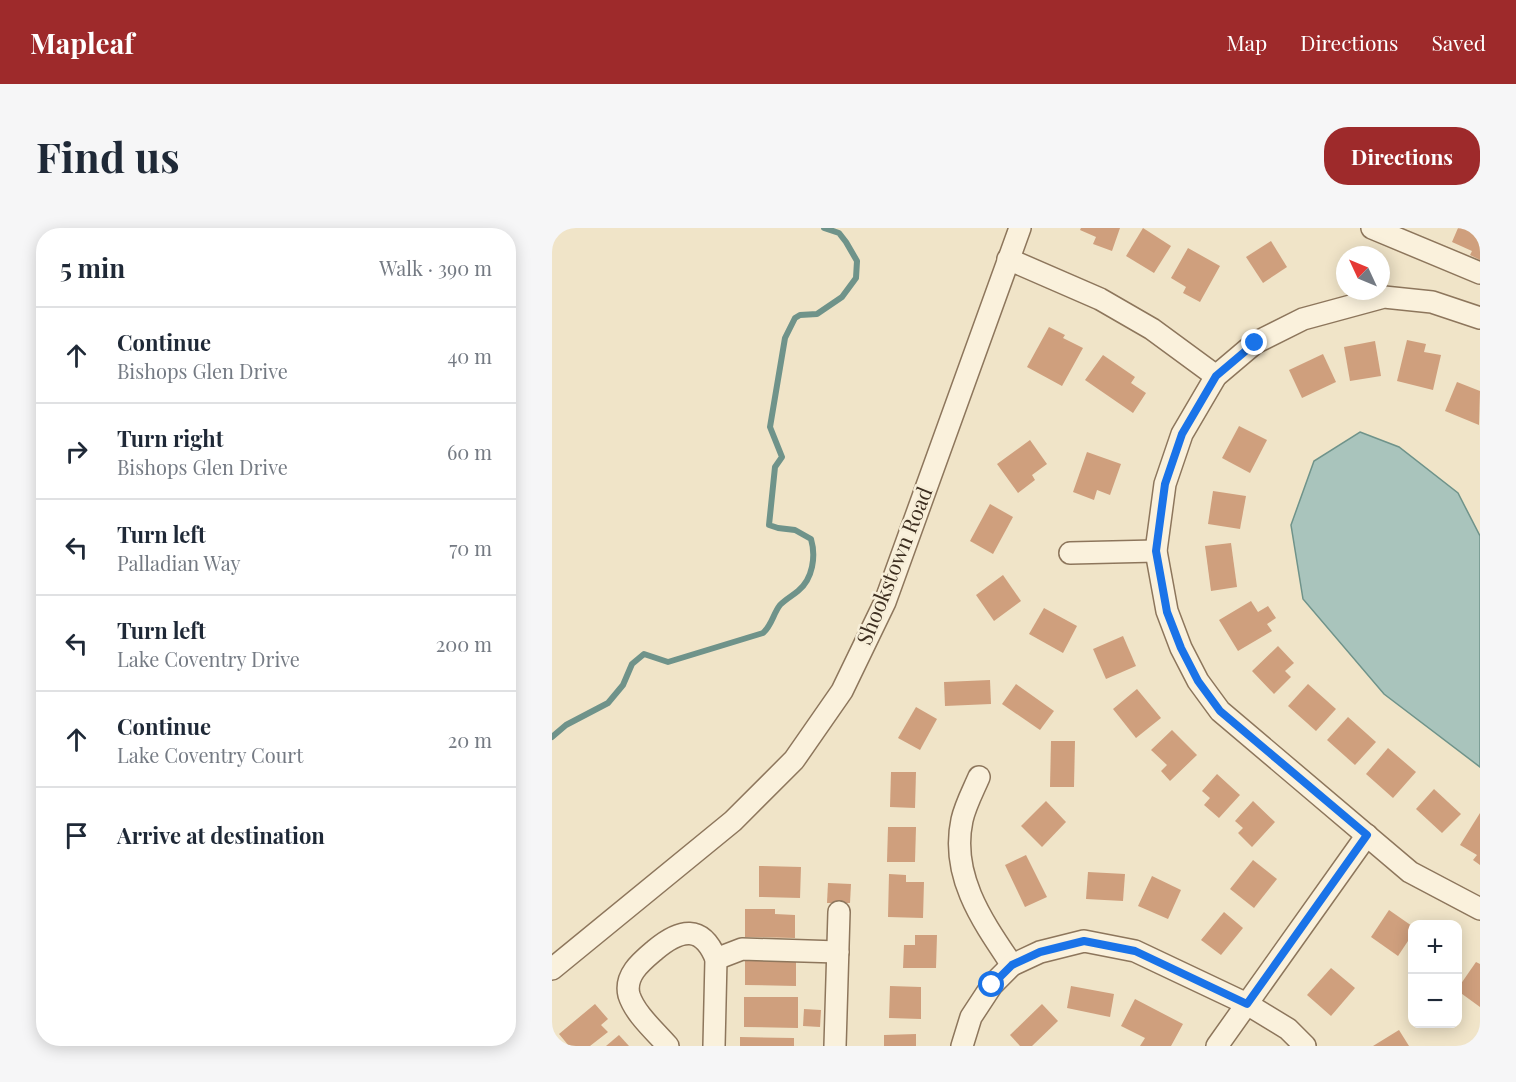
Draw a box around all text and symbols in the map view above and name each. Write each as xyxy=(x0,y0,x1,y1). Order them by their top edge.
text: Mapleaf xyxy=(30,24,134,61)
text: Map xyxy=(1226,28,1267,56)
text: Directions xyxy=(1300,28,1398,56)
text: Saved xyxy=(1431,28,1486,56)
button: Directions xyxy=(1324,127,1480,185)
text: Find us xyxy=(36,128,180,184)
north arrow xyxy=(1336,246,1390,300)
text: 5 min xyxy=(60,250,125,285)
text: Walk · 390 m xyxy=(379,254,492,281)
text: Continue xyxy=(117,327,211,357)
route end xyxy=(1241,329,1267,355)
icon: ahead xyxy=(60,339,93,372)
text: 40 m xyxy=(447,342,492,369)
text: Bishops Glen Drive xyxy=(117,357,288,384)
text: Turn right xyxy=(117,423,223,453)
icon: right xyxy=(60,435,93,468)
text: 60 m xyxy=(447,438,492,465)
text: Bishops Glen Drive xyxy=(117,453,288,480)
street label: Shookstown Road xyxy=(849,482,938,648)
text: Turn left xyxy=(117,519,206,549)
icon: left xyxy=(60,531,93,564)
text: 70 m xyxy=(449,534,492,561)
text: Palladian Way xyxy=(117,549,241,576)
text: Turn left xyxy=(117,615,206,645)
icon: left xyxy=(60,627,93,660)
text: 200 m xyxy=(436,630,492,657)
text: Lake Coventry Drive xyxy=(117,645,300,672)
text: Continue xyxy=(117,711,211,741)
icon: ahead xyxy=(60,723,93,756)
text: 20 m xyxy=(448,726,492,753)
text: Lake Coventry Court xyxy=(117,741,303,768)
icon: arrive xyxy=(60,819,93,852)
text: Arrive at destination xyxy=(117,820,325,850)
map controls xyxy=(1408,920,1462,1028)
button: + xyxy=(1408,920,1462,974)
route start xyxy=(978,971,1004,997)
button: − xyxy=(1408,974,1462,1028)

